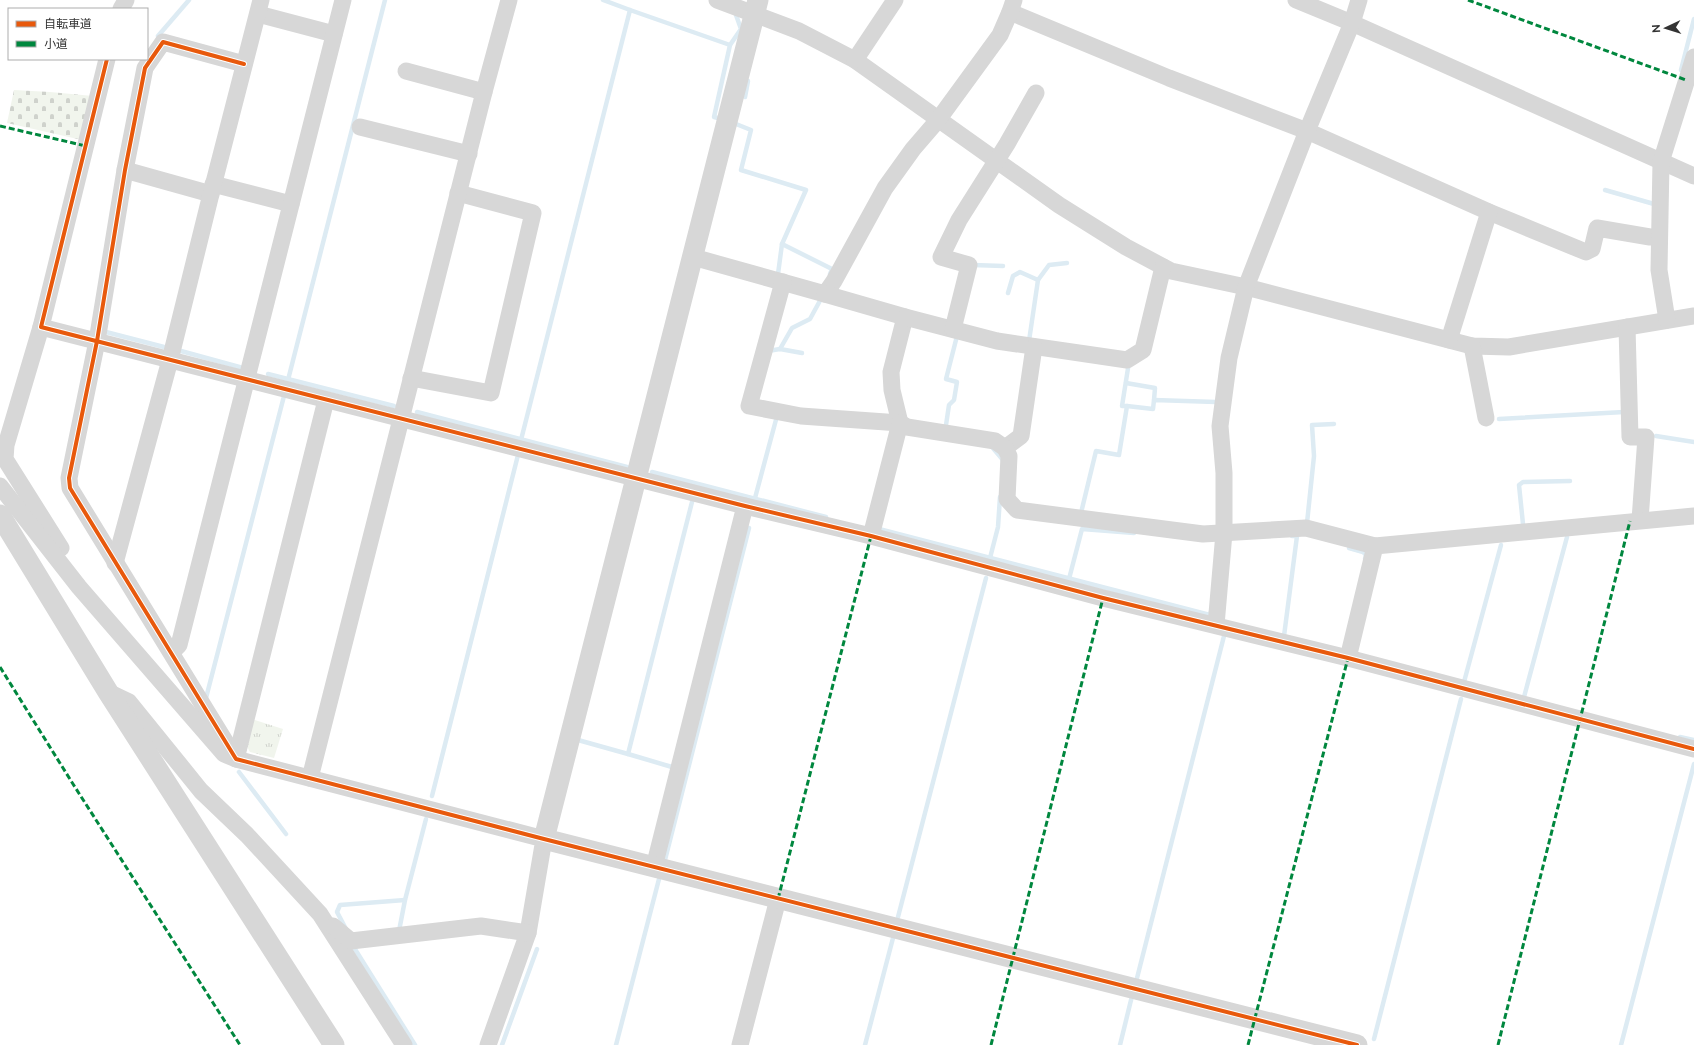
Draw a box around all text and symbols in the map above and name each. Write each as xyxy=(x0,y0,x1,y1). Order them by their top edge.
legend xyxy=(8,8,148,60)
north arrow xyxy=(1646,8,1686,48)
text: 自転車道 xyxy=(44,17,92,31)
text: N xyxy=(1650,24,1663,33)
text: 小道 xyxy=(44,37,68,51)

